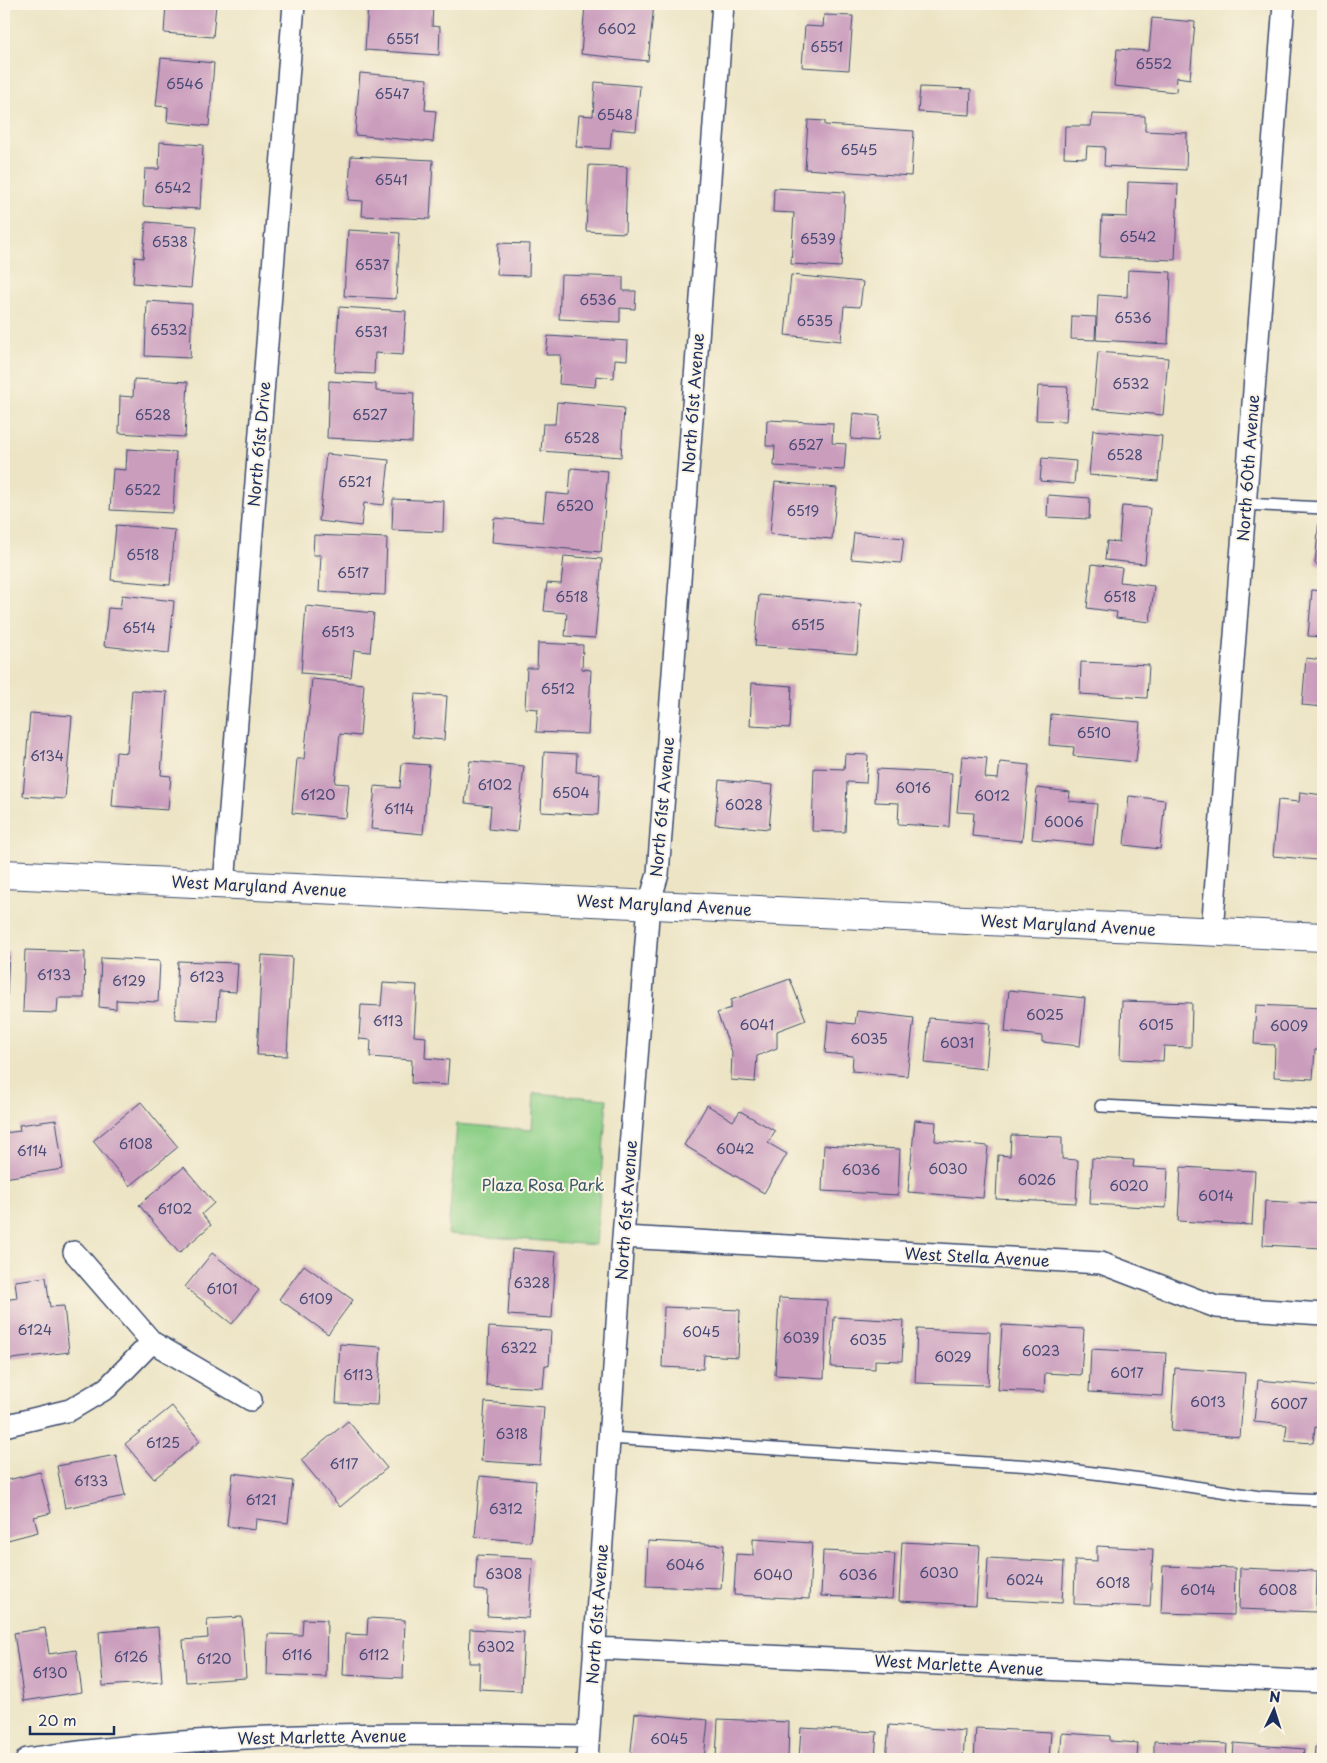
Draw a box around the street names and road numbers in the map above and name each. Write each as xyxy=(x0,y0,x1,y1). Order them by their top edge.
street label: North 61st Avenue xyxy=(675,332,709,474)
street label: North 61st Drive xyxy=(241,380,275,508)
street label: North 60th Avenue xyxy=(1230,394,1264,542)
street label: North 61st Avenue xyxy=(643,736,679,878)
street label: West Maryland Avenue xyxy=(171,868,348,902)
street label: West Maryland Avenue xyxy=(576,887,753,921)
street label: West Maryland Avenue xyxy=(980,907,1157,941)
street label: North 61st Avenue xyxy=(608,1139,642,1281)
street label: West Stella Avenue xyxy=(904,1240,1050,1272)
street label: North 61st Avenue xyxy=(579,1543,613,1685)
street label: West Marlette Avenue xyxy=(874,1648,1045,1680)
street label: West Marlette Avenue xyxy=(237,1723,407,1749)

